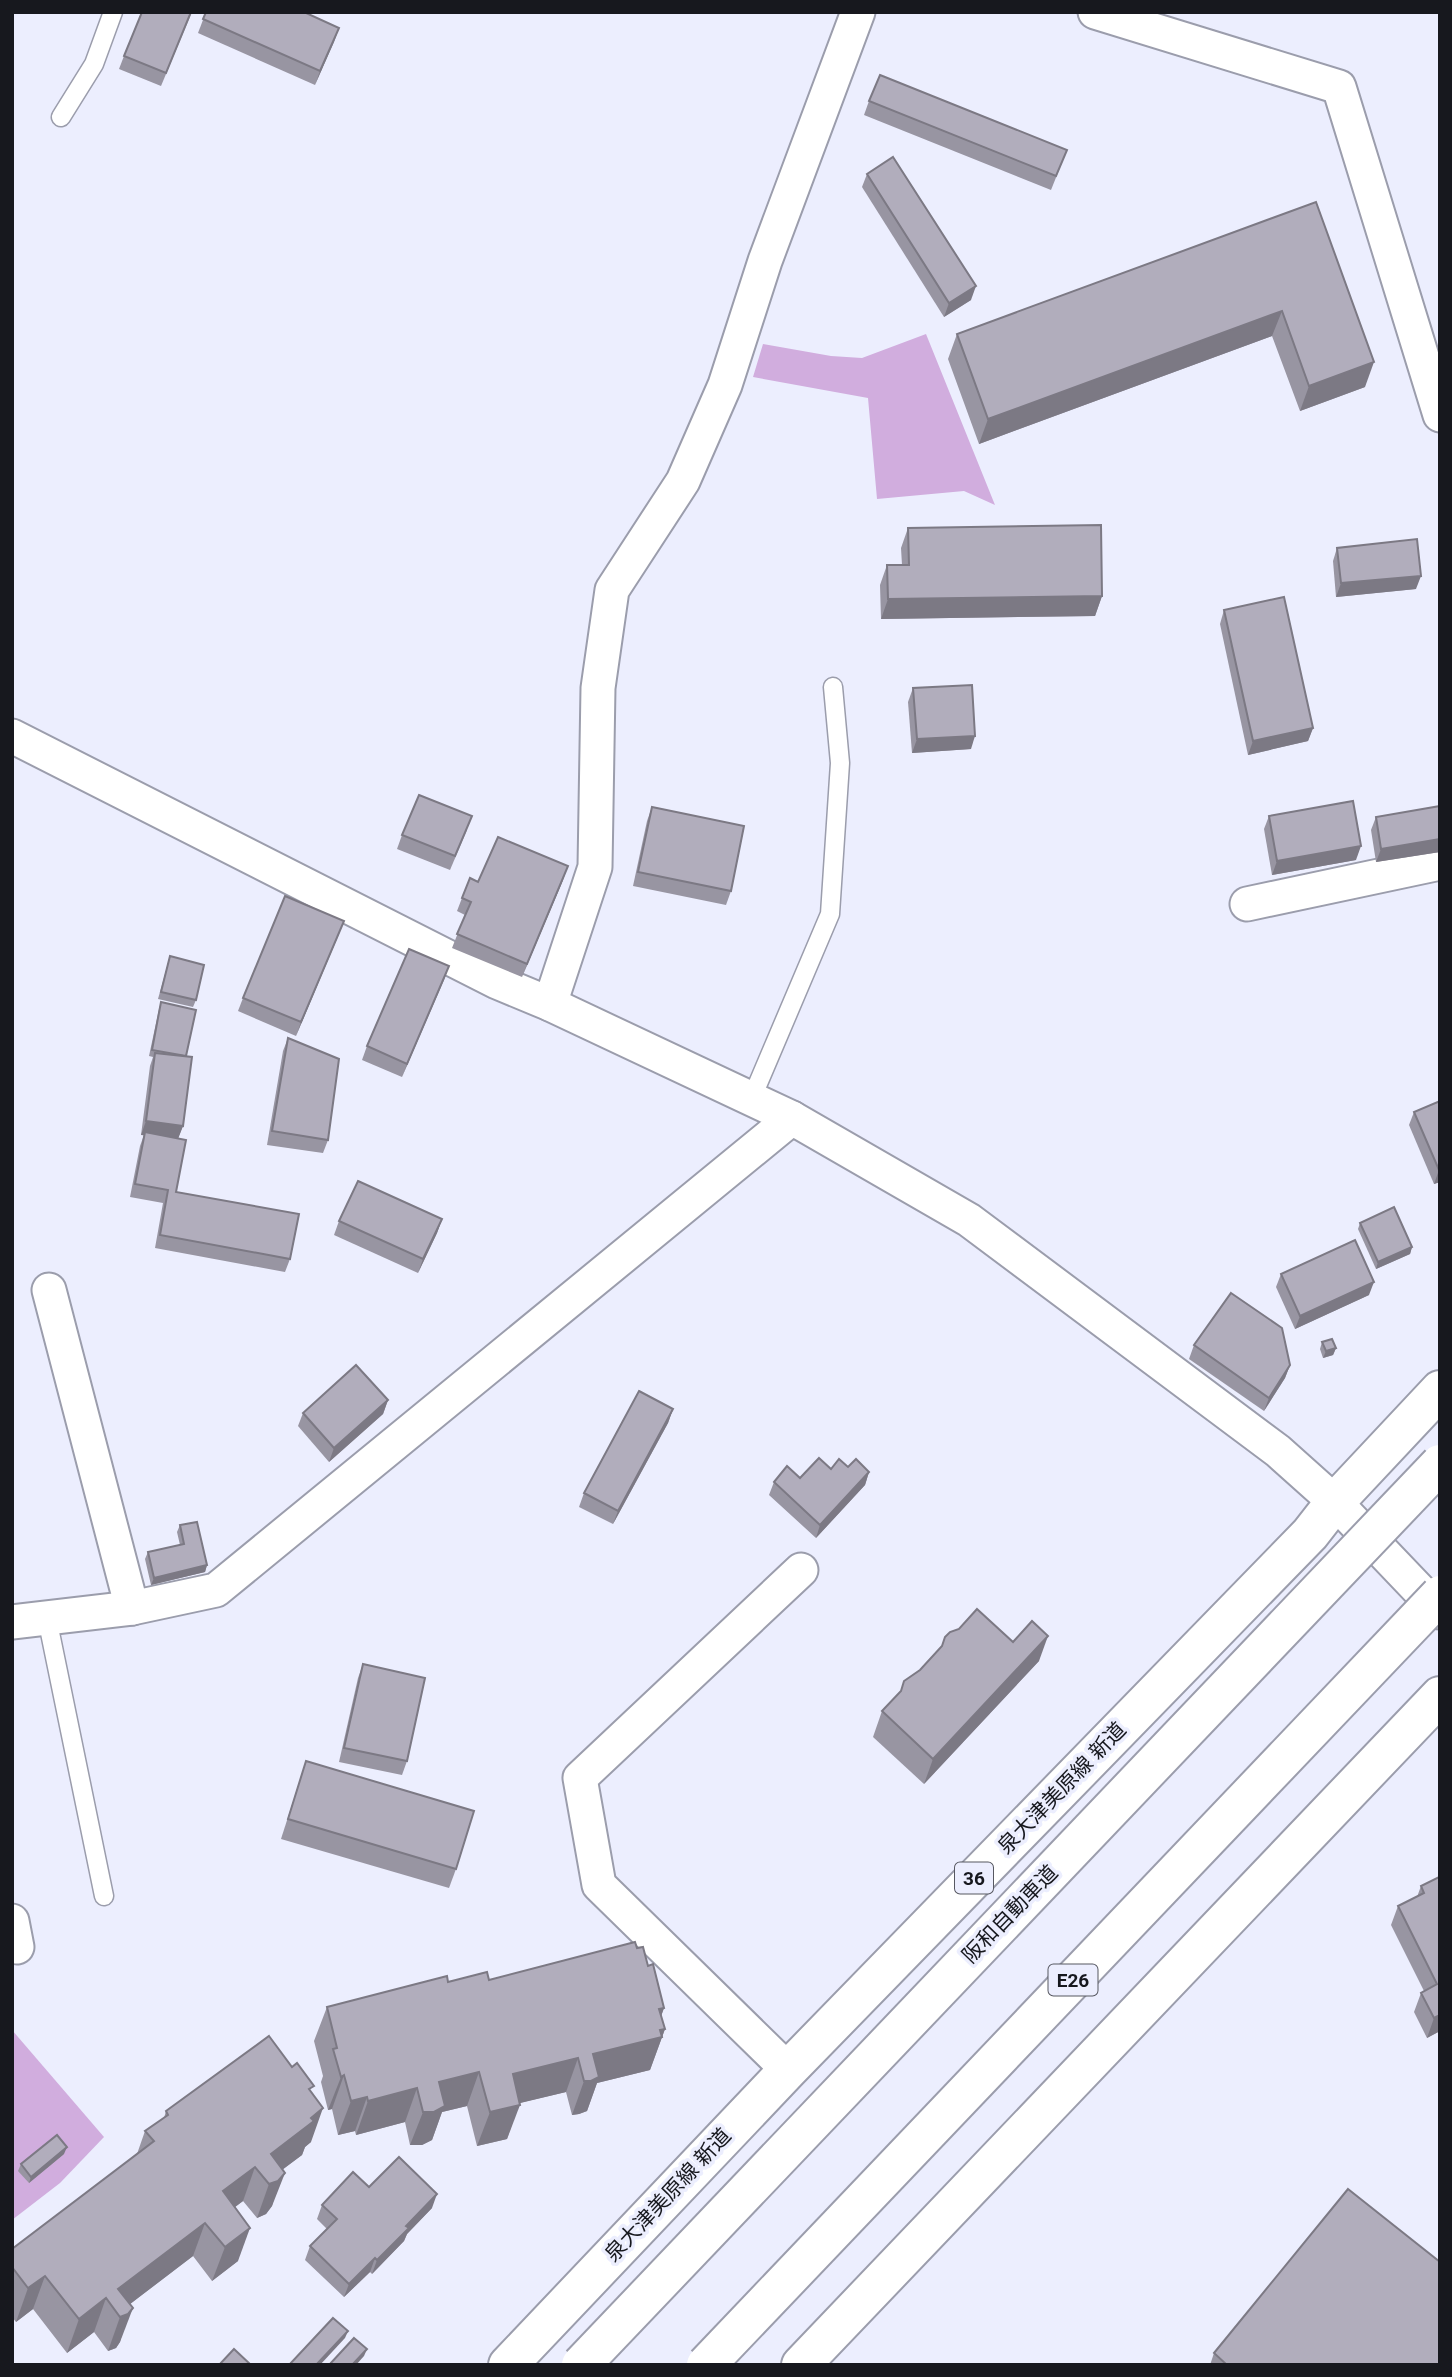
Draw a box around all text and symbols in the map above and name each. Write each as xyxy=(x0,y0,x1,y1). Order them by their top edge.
street label: 泉大津美原線 新道 xyxy=(993,1717,1131,1859)
street label: 阪和自動車道 xyxy=(958,1860,1062,1968)
road number: 36 xyxy=(955,1862,993,1894)
road number: E26 xyxy=(1048,1964,1098,1996)
street label: 泉大津美原線 新道 xyxy=(600,2123,736,2267)

